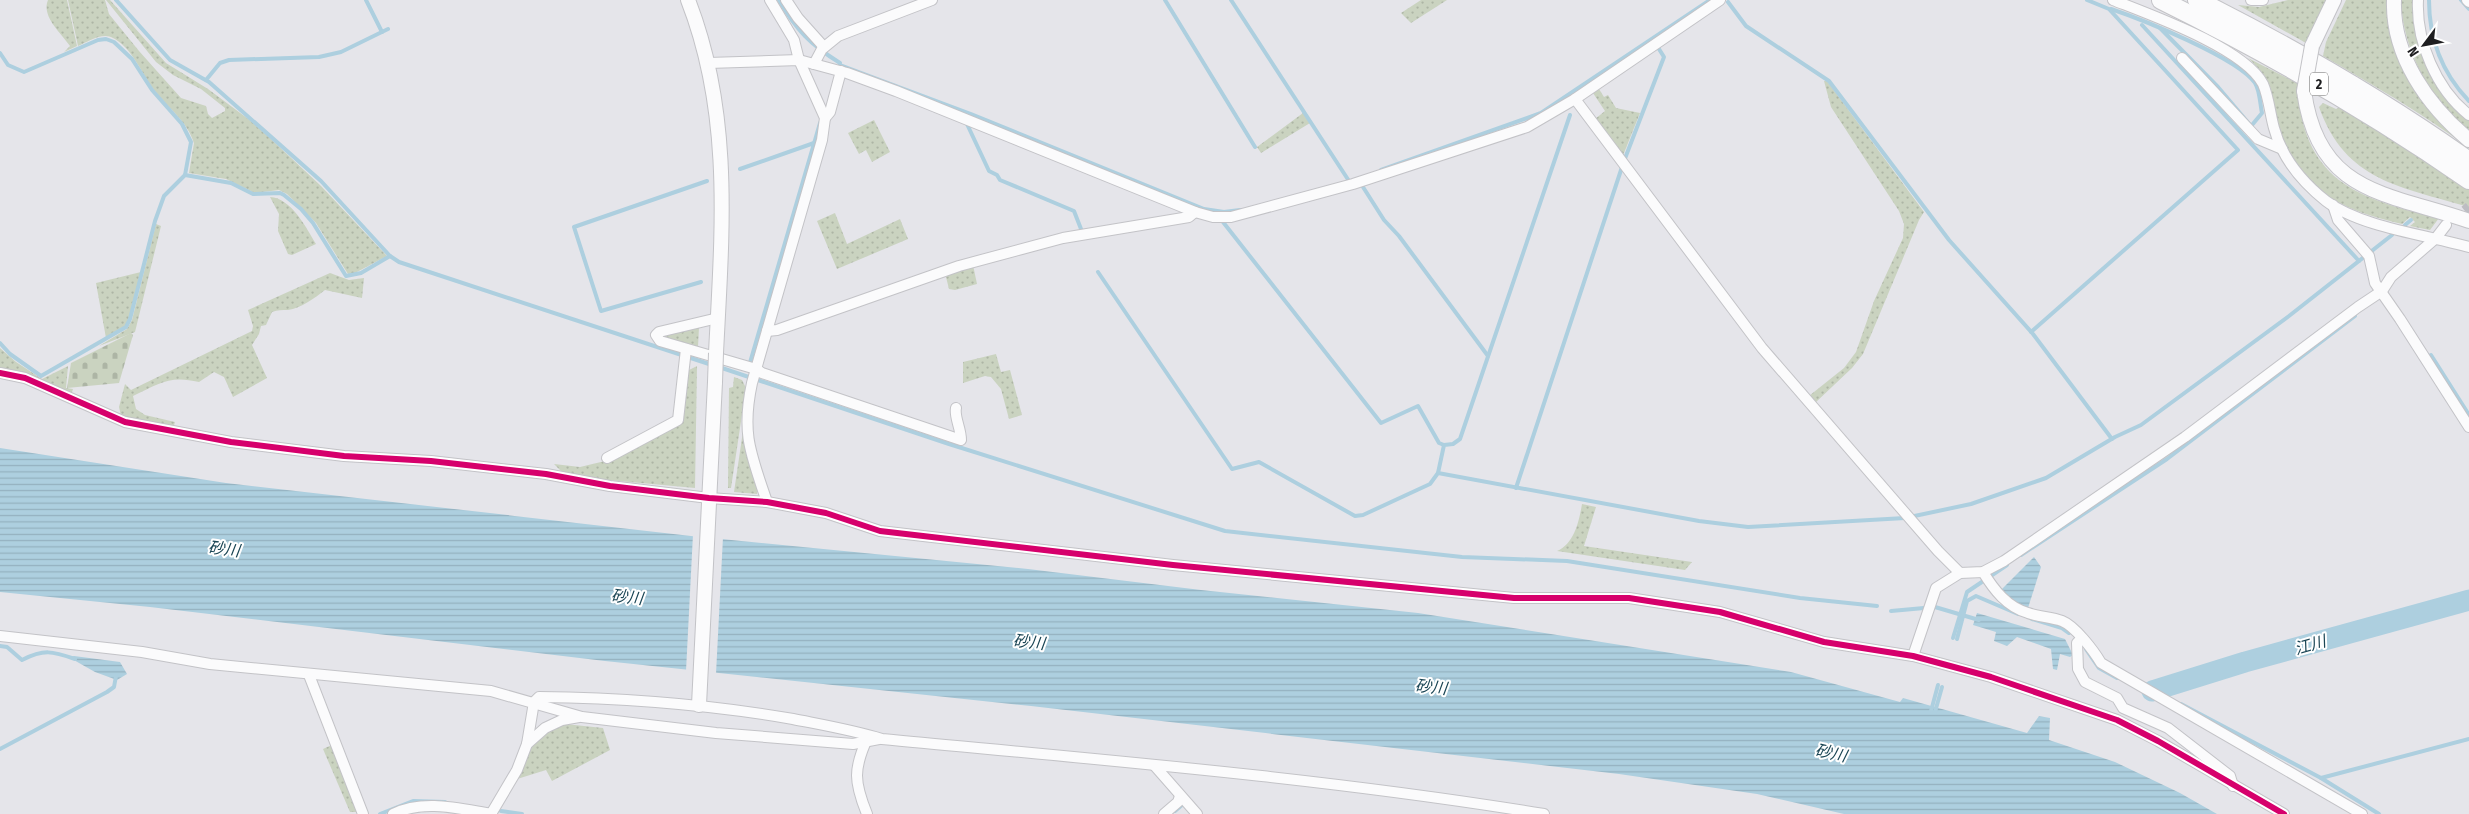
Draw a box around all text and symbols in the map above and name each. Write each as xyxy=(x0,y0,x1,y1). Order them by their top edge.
north arrow xyxy=(2399,20,2449,70)
text: N xyxy=(2404,44,2423,60)
road number: 2 xyxy=(2310,72,2328,96)
water label: 砂川 xyxy=(207,538,243,561)
water label: 砂川 xyxy=(610,586,646,608)
water label: 砂川 xyxy=(1012,631,1048,653)
water label: 江川 xyxy=(2292,631,2330,659)
water label: 砂川 xyxy=(1414,676,1450,698)
water label: 砂川 xyxy=(1813,740,1851,766)

